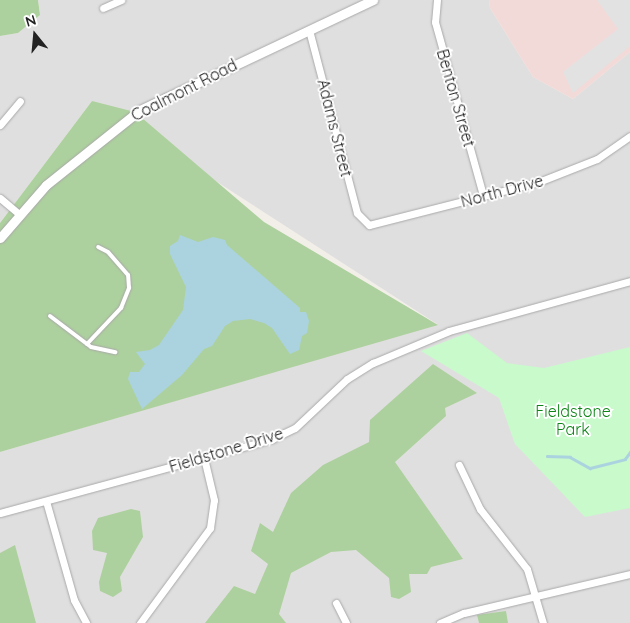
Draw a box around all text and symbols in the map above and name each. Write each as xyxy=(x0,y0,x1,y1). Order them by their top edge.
north arrow xyxy=(10,10,60,60)
text: N xyxy=(23,11,38,31)
street label: Benton Street xyxy=(433,47,479,149)
street label: Coalmont Road xyxy=(128,55,240,125)
street label: Adams Street xyxy=(314,77,356,179)
street label: North Drive xyxy=(459,171,545,211)
park label: Fieldstone Park xyxy=(535,401,611,439)
street label: Fieldstone Drive xyxy=(167,424,285,476)

